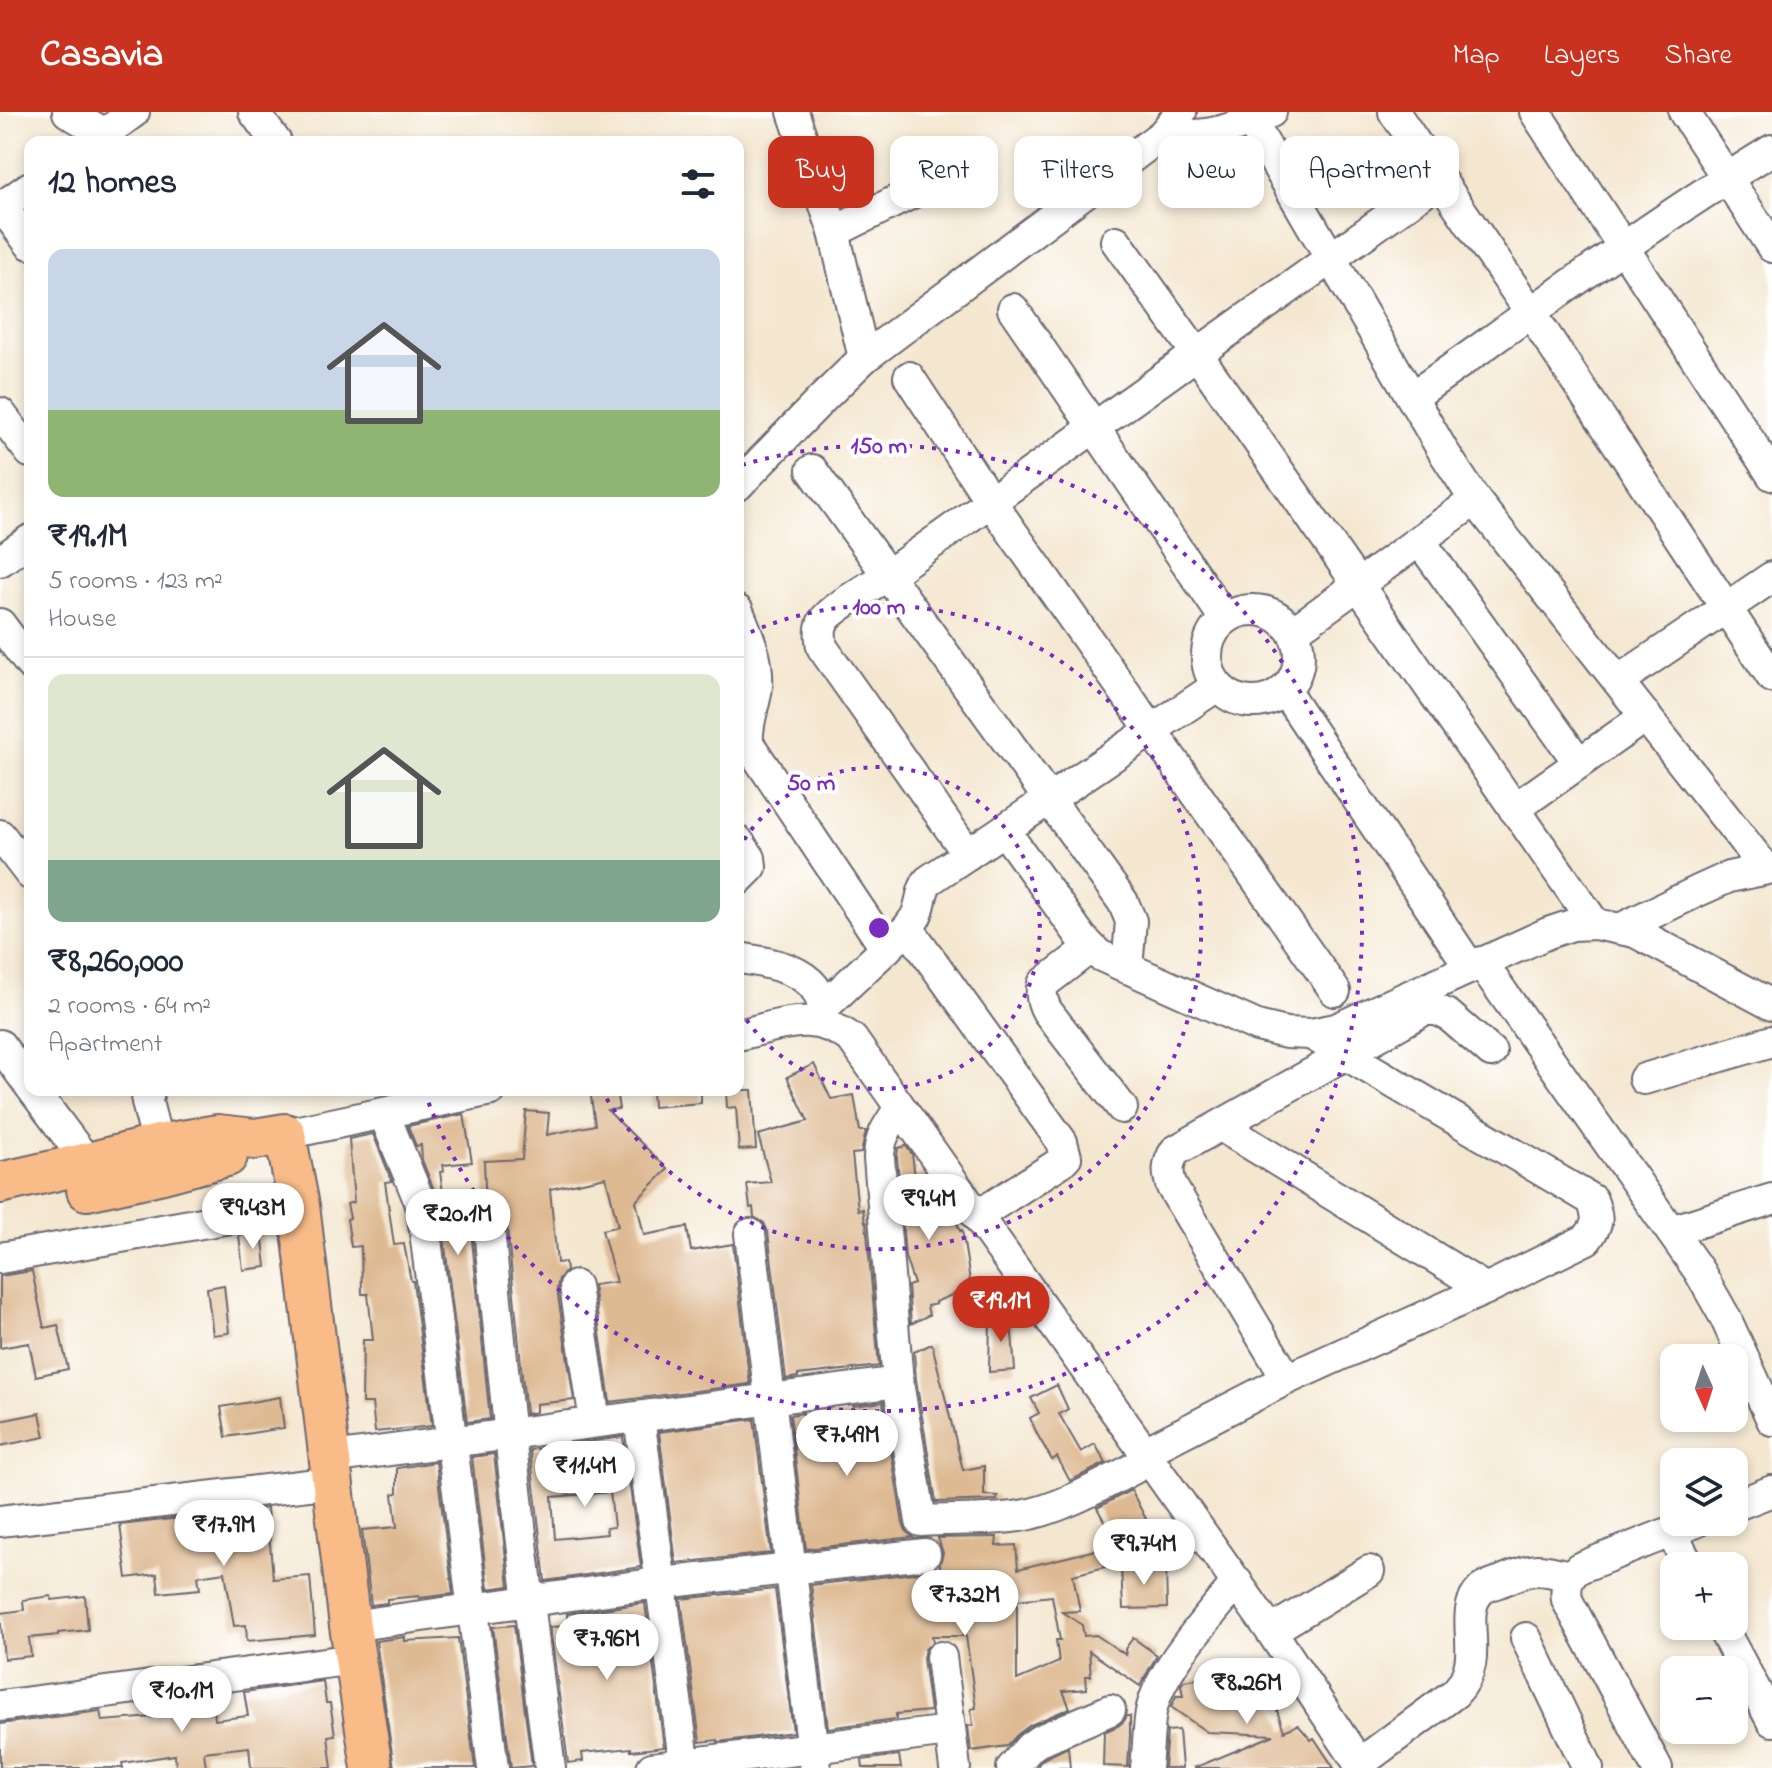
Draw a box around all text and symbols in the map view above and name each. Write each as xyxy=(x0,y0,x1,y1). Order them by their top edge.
text: Casavia xyxy=(40,28,163,84)
text: Map xyxy=(1452,36,1500,77)
text: Layers xyxy=(1544,36,1620,77)
text: Share xyxy=(1664,36,1732,77)
chip: Buy xyxy=(768,136,874,208)
chip: Rent xyxy=(890,136,998,208)
chip: Filters xyxy=(1014,136,1142,208)
chip: New xyxy=(1158,136,1264,208)
chip: Apartment xyxy=(1280,136,1459,208)
text: 12 homes xyxy=(48,159,177,209)
icon: filters xyxy=(676,162,720,206)
icon: home xyxy=(312,301,456,445)
text: 150 m xyxy=(851,430,908,465)
text: ₹19.1M xyxy=(48,513,128,563)
text: 5 rooms · 123 m² xyxy=(48,563,223,601)
text: 100 m xyxy=(853,591,906,626)
text: House xyxy=(48,601,116,639)
icon: home xyxy=(312,726,456,870)
text: 50 m xyxy=(787,767,836,802)
centre of rings xyxy=(865,914,893,942)
text: ₹8,260,000 xyxy=(48,938,183,988)
text: 2 rooms · 64 m² xyxy=(48,988,211,1026)
text: Apartment xyxy=(48,1026,162,1064)
pin: ₹9.4M xyxy=(873,1174,985,1242)
text: ₹9.4M xyxy=(901,1181,957,1219)
pin: ₹9.43M xyxy=(188,1183,318,1251)
pin: ₹20.1M xyxy=(393,1189,523,1257)
text: ₹9.43M xyxy=(220,1190,286,1228)
text: ₹20.1M xyxy=(423,1196,493,1234)
pin: ₹19.1M xyxy=(936,1276,1066,1344)
text: ₹19.1M xyxy=(970,1283,1032,1321)
north arrow xyxy=(1660,1344,1748,1432)
map controls xyxy=(1660,1344,1748,1744)
pin: ₹7.49M xyxy=(782,1410,912,1478)
text: ₹7.49M xyxy=(814,1417,880,1455)
pin: ₹11.4M xyxy=(520,1441,650,1509)
text: ₹11.4M xyxy=(553,1448,617,1486)
button: layers xyxy=(1660,1448,1748,1536)
pin: ₹17.9M xyxy=(159,1500,289,1568)
text: ₹17.9M xyxy=(192,1507,256,1545)
pin: ₹9.74M xyxy=(1079,1519,1209,1587)
text: ₹9.74M xyxy=(1111,1526,1177,1564)
button: + xyxy=(1660,1552,1748,1640)
pin: ₹7.32M xyxy=(900,1570,1030,1638)
text: ₹7.32M xyxy=(929,1577,1001,1615)
pin: ₹7.96M xyxy=(542,1614,672,1682)
text: ₹7.96M xyxy=(574,1621,640,1659)
button: − xyxy=(1660,1656,1748,1744)
pin: ₹8.26M xyxy=(1182,1658,1312,1726)
text: ₹8.26M xyxy=(1212,1665,1282,1703)
pin: ₹10.1M xyxy=(117,1666,247,1734)
text: ₹10.1M xyxy=(150,1673,214,1711)

